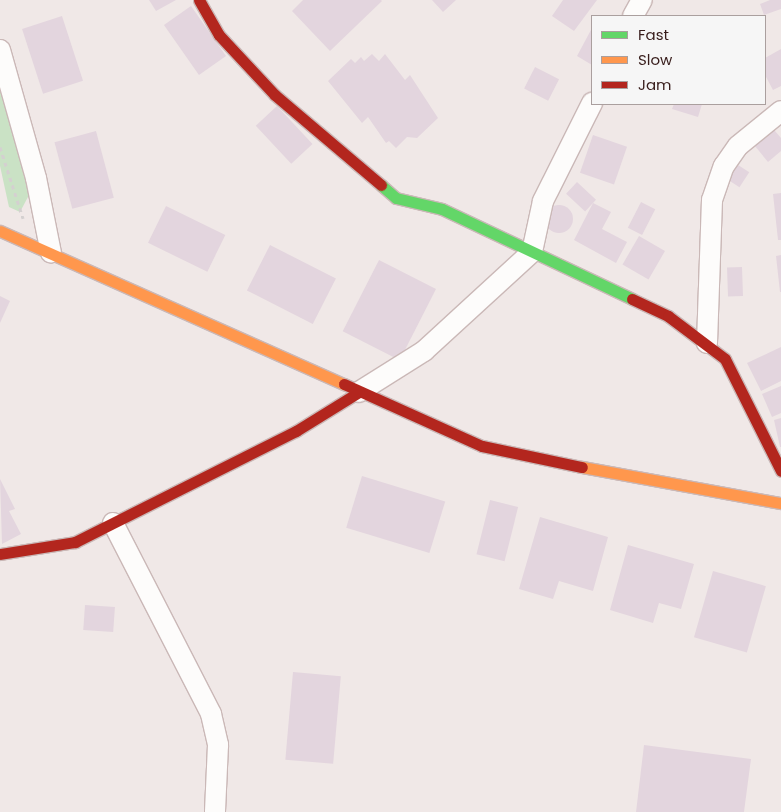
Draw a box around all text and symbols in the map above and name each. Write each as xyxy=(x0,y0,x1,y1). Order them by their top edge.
legend xyxy=(591,15,766,105)
text: Fast xyxy=(638,24,669,45)
text: Slow xyxy=(638,49,672,70)
text: Jam xyxy=(638,74,672,95)

